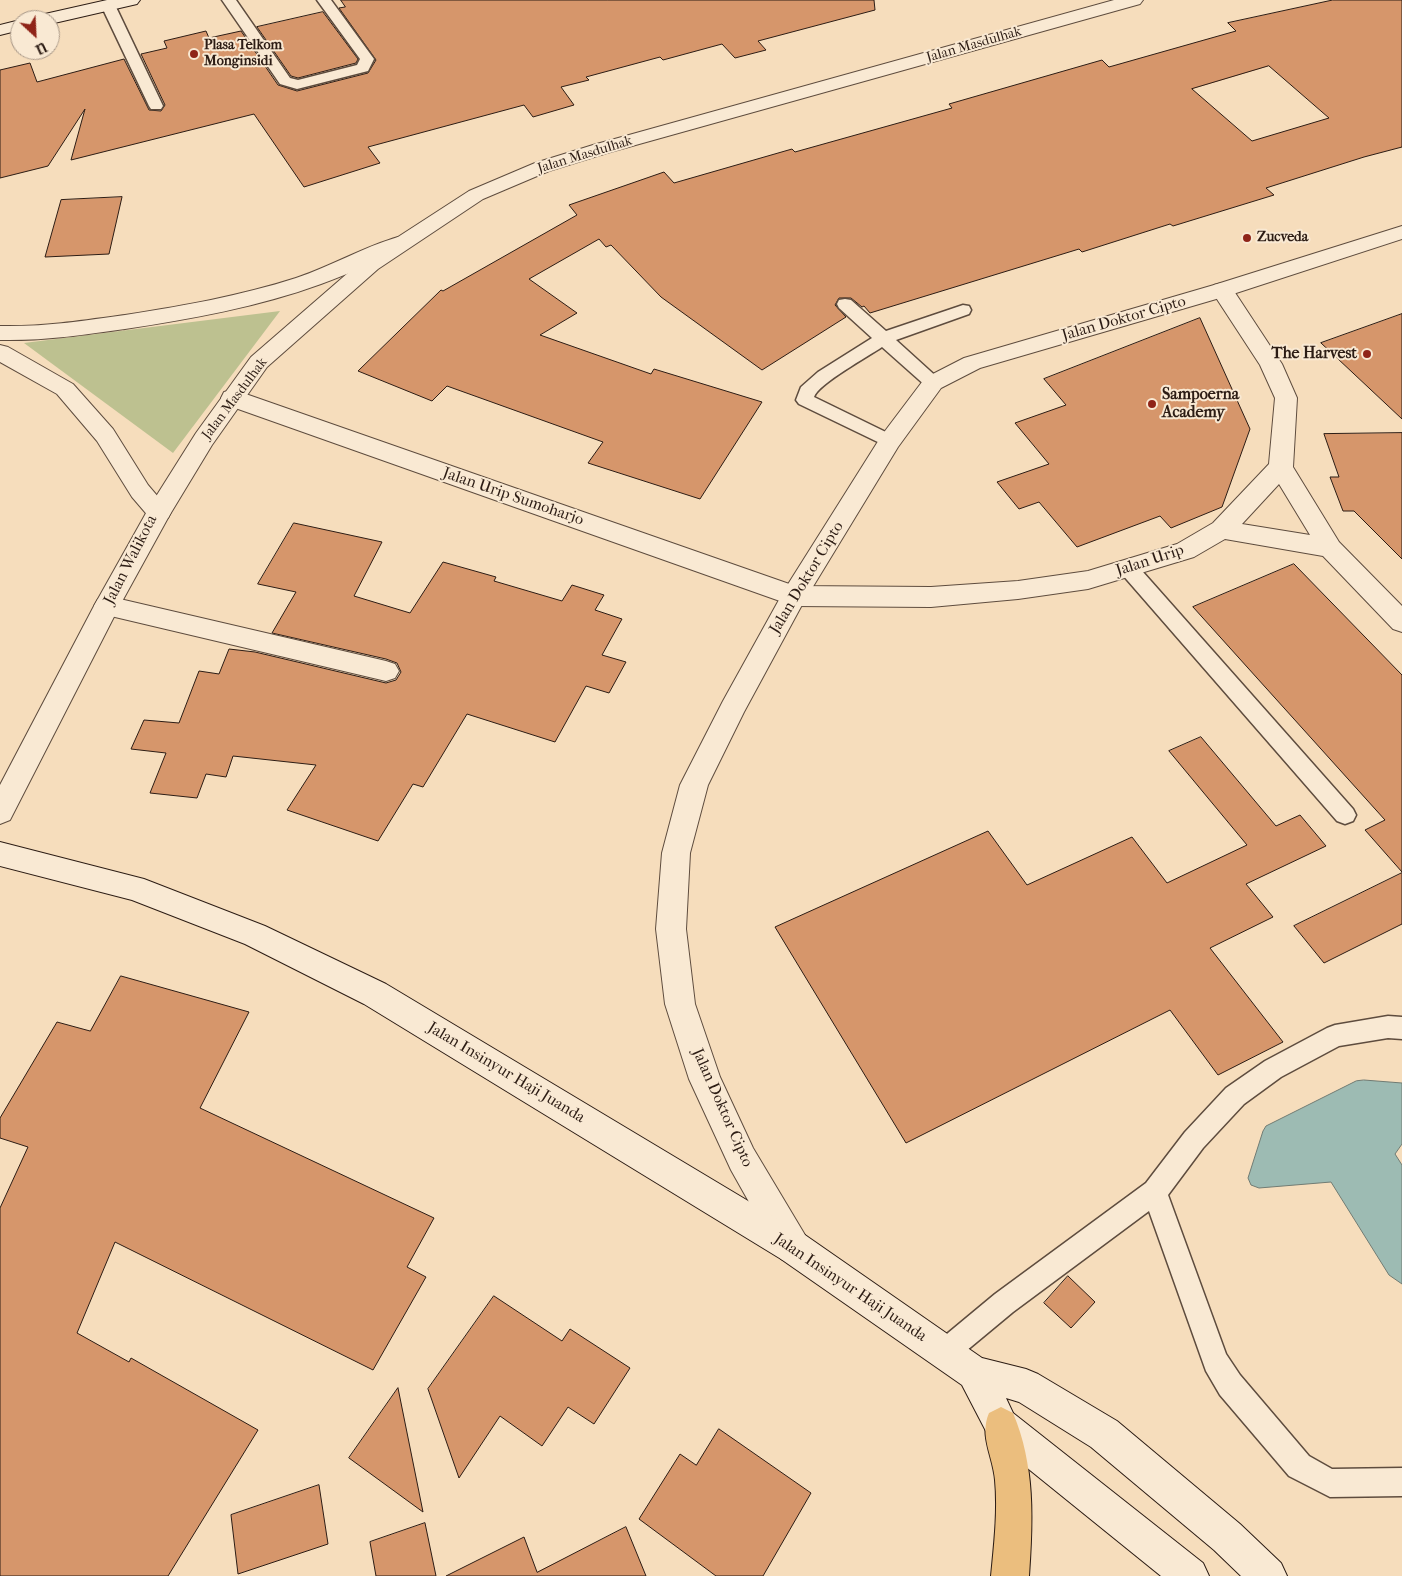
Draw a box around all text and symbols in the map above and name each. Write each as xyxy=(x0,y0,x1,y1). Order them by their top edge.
north arrow xyxy=(10,10,60,60)
street label: Jalan Masdulhak xyxy=(924,23,1024,67)
text: U xyxy=(33,38,50,58)
place label: Plasa Telkom Monginsidi xyxy=(204,38,282,70)
marker: Plasa Telkom Monginsidi xyxy=(188,48,200,60)
street label: Jalan Masdulhak xyxy=(536,133,634,177)
place label: Zucveda xyxy=(1257,230,1308,246)
marker: Zucveda xyxy=(1241,232,1253,244)
street label: Jalan Doktor Cipto xyxy=(1060,292,1188,346)
place label: The Harvest xyxy=(1272,344,1357,364)
marker: The Harvest xyxy=(1361,348,1373,360)
street label: Jalan Masdulhak xyxy=(199,355,271,443)
place label: Sampoerna Academy xyxy=(1162,385,1239,423)
marker: Sampoerna Academy xyxy=(1146,398,1158,410)
street label: Jalan Urip Sumoharjo xyxy=(440,464,586,530)
street label: Jalan Walikota xyxy=(100,512,162,608)
street label: Jalan Doktor Cipto xyxy=(766,518,848,638)
street label: Jalan Urip xyxy=(1114,541,1186,581)
street label: Jalan Insinyur Haji Juanda xyxy=(424,1018,588,1128)
street label: Jalan Doktor Cipto xyxy=(687,1046,757,1170)
street label: Jalan Insinyur Haji Juanda xyxy=(770,1230,930,1346)

